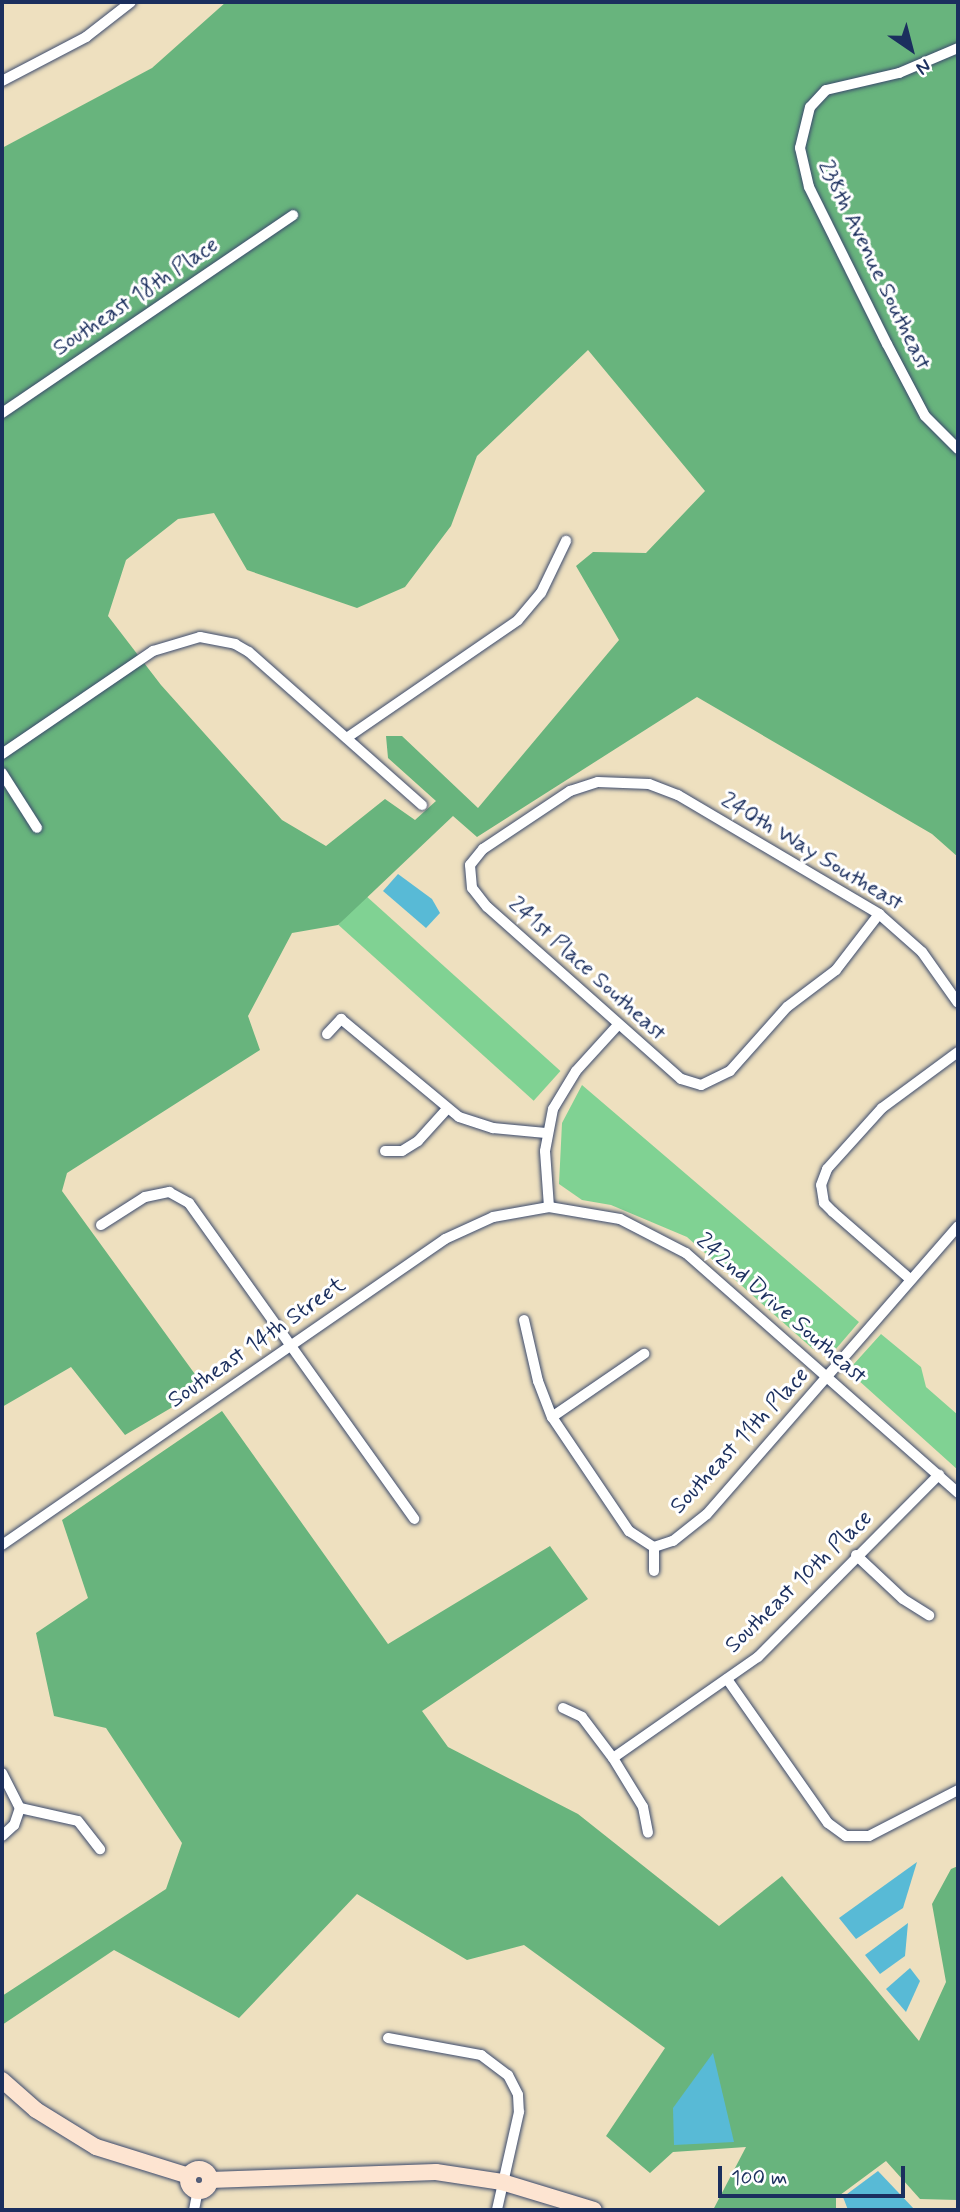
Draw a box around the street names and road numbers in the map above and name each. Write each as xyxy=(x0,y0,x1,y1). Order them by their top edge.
street label: 238th Avenue Southeast xyxy=(812,158,936,372)
street label: Southeast 18th Place xyxy=(48,231,224,363)
street label: 240th Way Southeast xyxy=(718,788,906,916)
street label: 241st Place Southeast xyxy=(503,891,671,1047)
street label: 242nd Drive Southeast xyxy=(691,1229,871,1389)
street label: Southeast 14th Street xyxy=(163,1271,351,1415)
street label: Southeast 11th Place xyxy=(665,1362,815,1520)
street label: Southeast 10th Place xyxy=(720,1505,878,1659)

